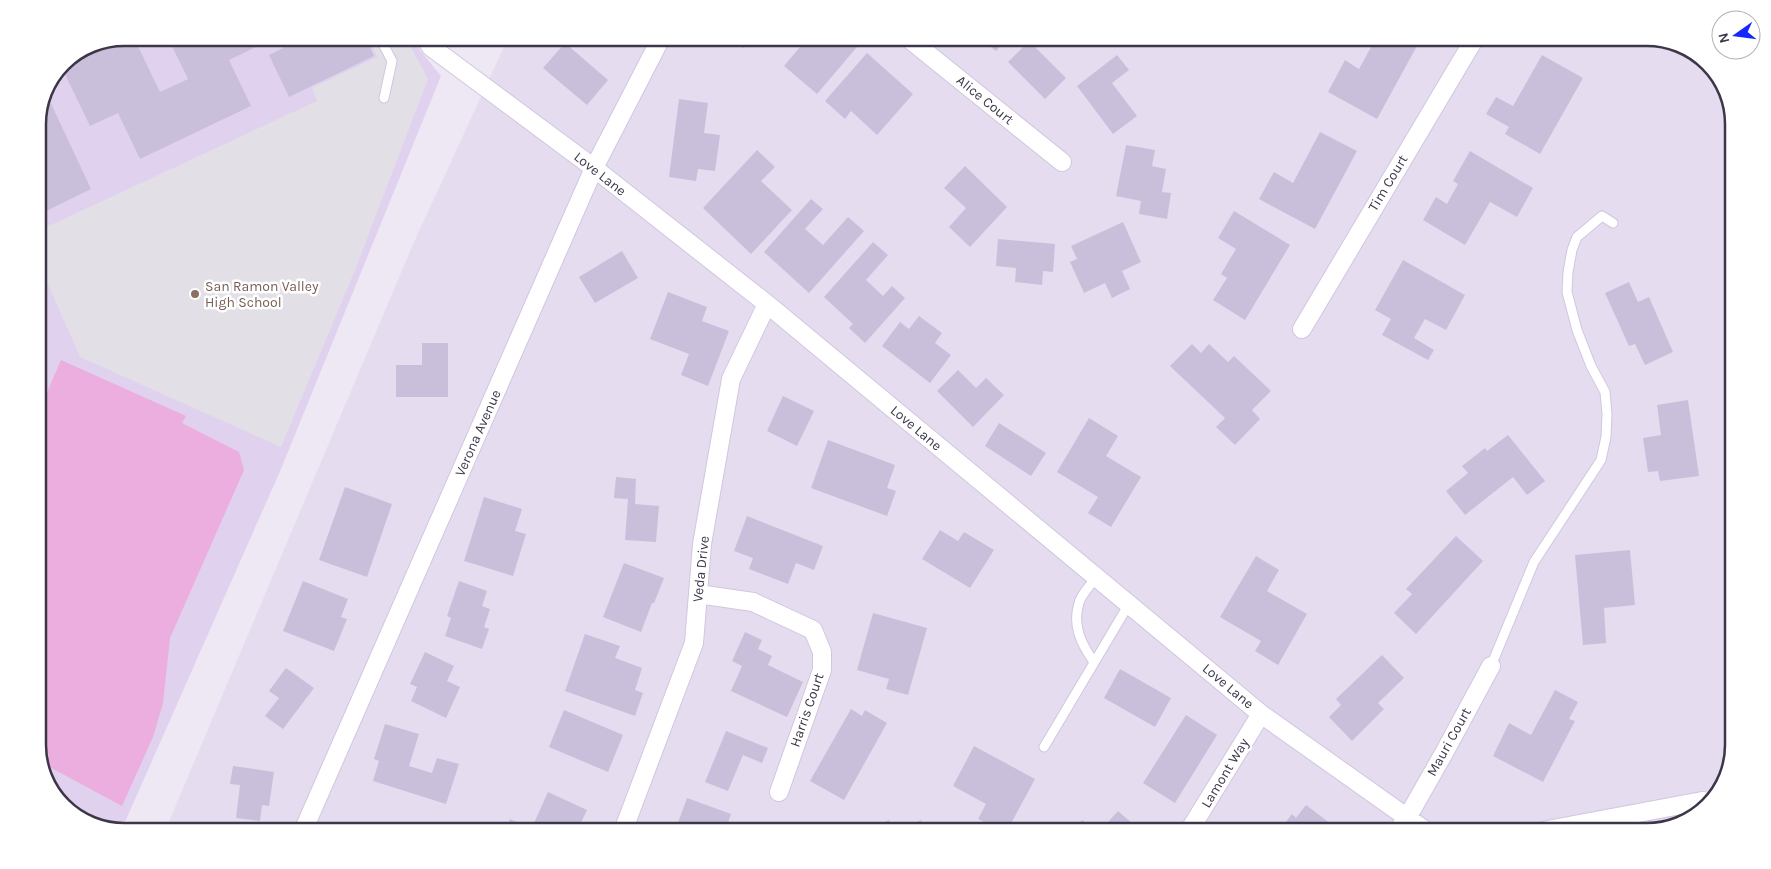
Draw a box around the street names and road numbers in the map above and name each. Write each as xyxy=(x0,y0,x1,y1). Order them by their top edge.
street label: Alice Court xyxy=(953,72,1017,128)
street label: Love Lane xyxy=(570,148,630,200)
street label: Tim Court xyxy=(1365,152,1411,214)
street label: Verona Avenue xyxy=(451,387,505,479)
street label: Love Lane xyxy=(887,402,945,454)
street label: Veda Drive xyxy=(689,535,713,603)
street label: Love Lane xyxy=(1199,660,1257,712)
street label: Harris Court xyxy=(786,671,828,749)
street label: Mauri Court xyxy=(1423,705,1475,779)
street label: Lamont Way xyxy=(1198,735,1253,811)

